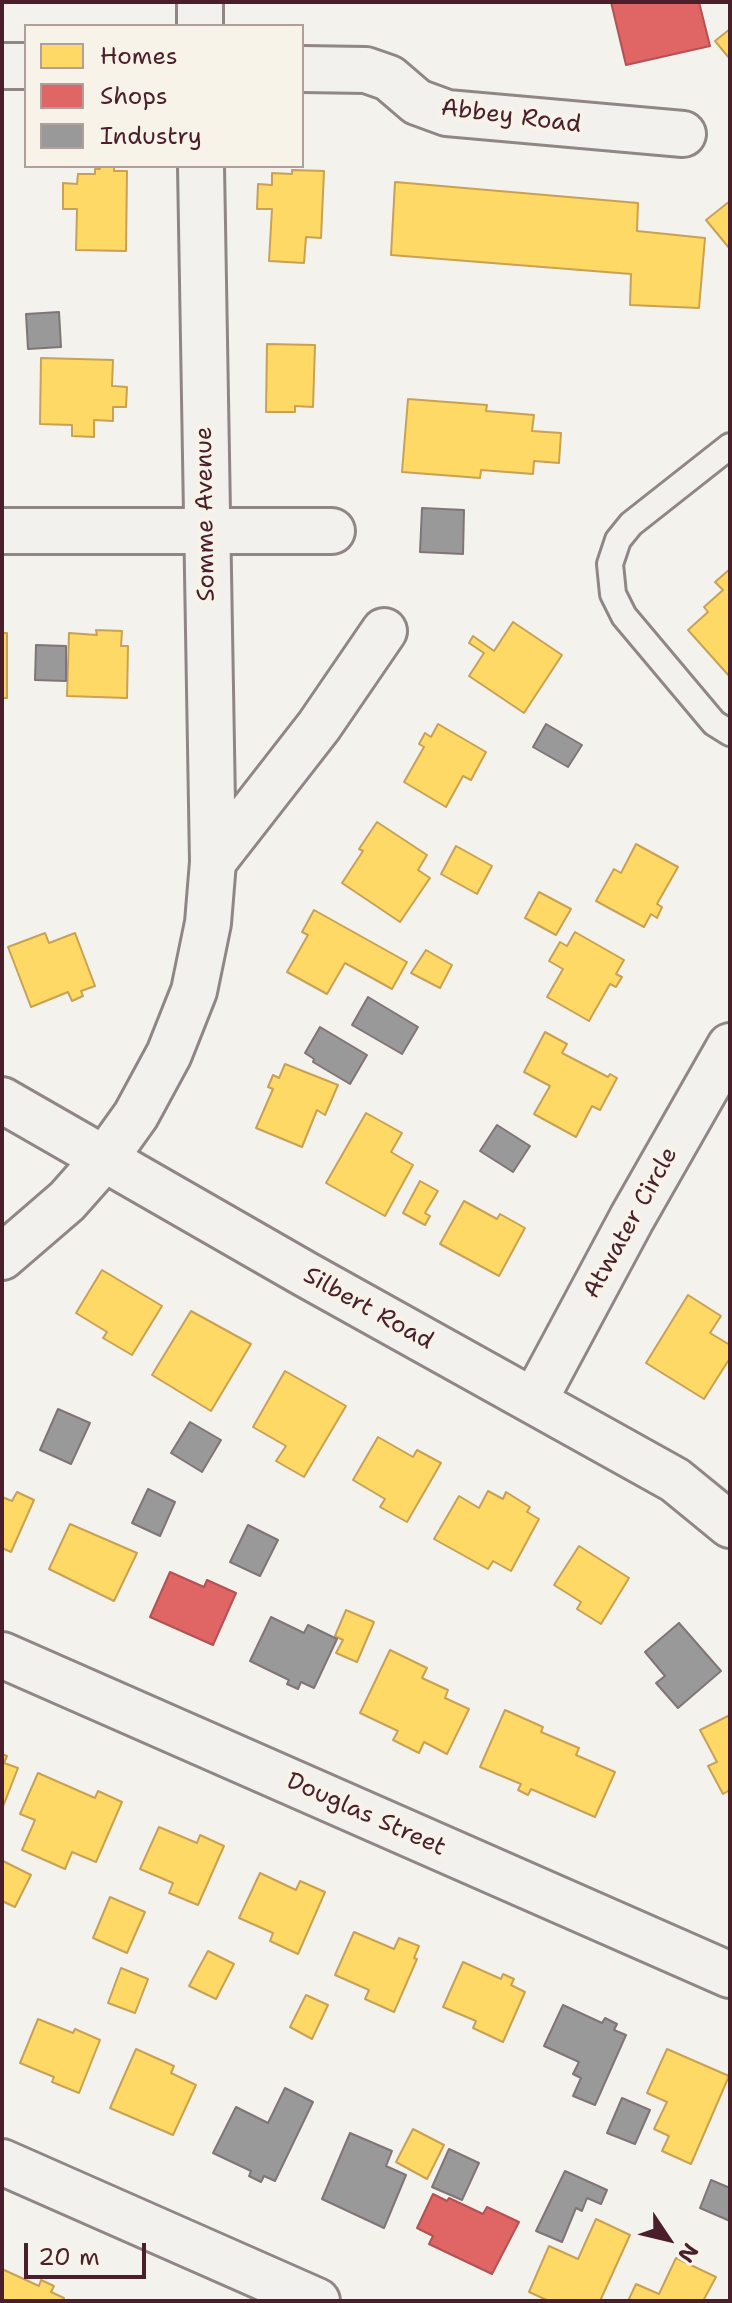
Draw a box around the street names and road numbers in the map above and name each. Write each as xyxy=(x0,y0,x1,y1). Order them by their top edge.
street label: Abbey Road xyxy=(439,94,583,140)
street label: Somme Avenue xyxy=(190,426,222,602)
street label: Atwater Circle xyxy=(578,1142,684,1304)
street label: Silbert Road xyxy=(298,1261,438,1357)
street label: Douglas Street xyxy=(282,1767,450,1863)

